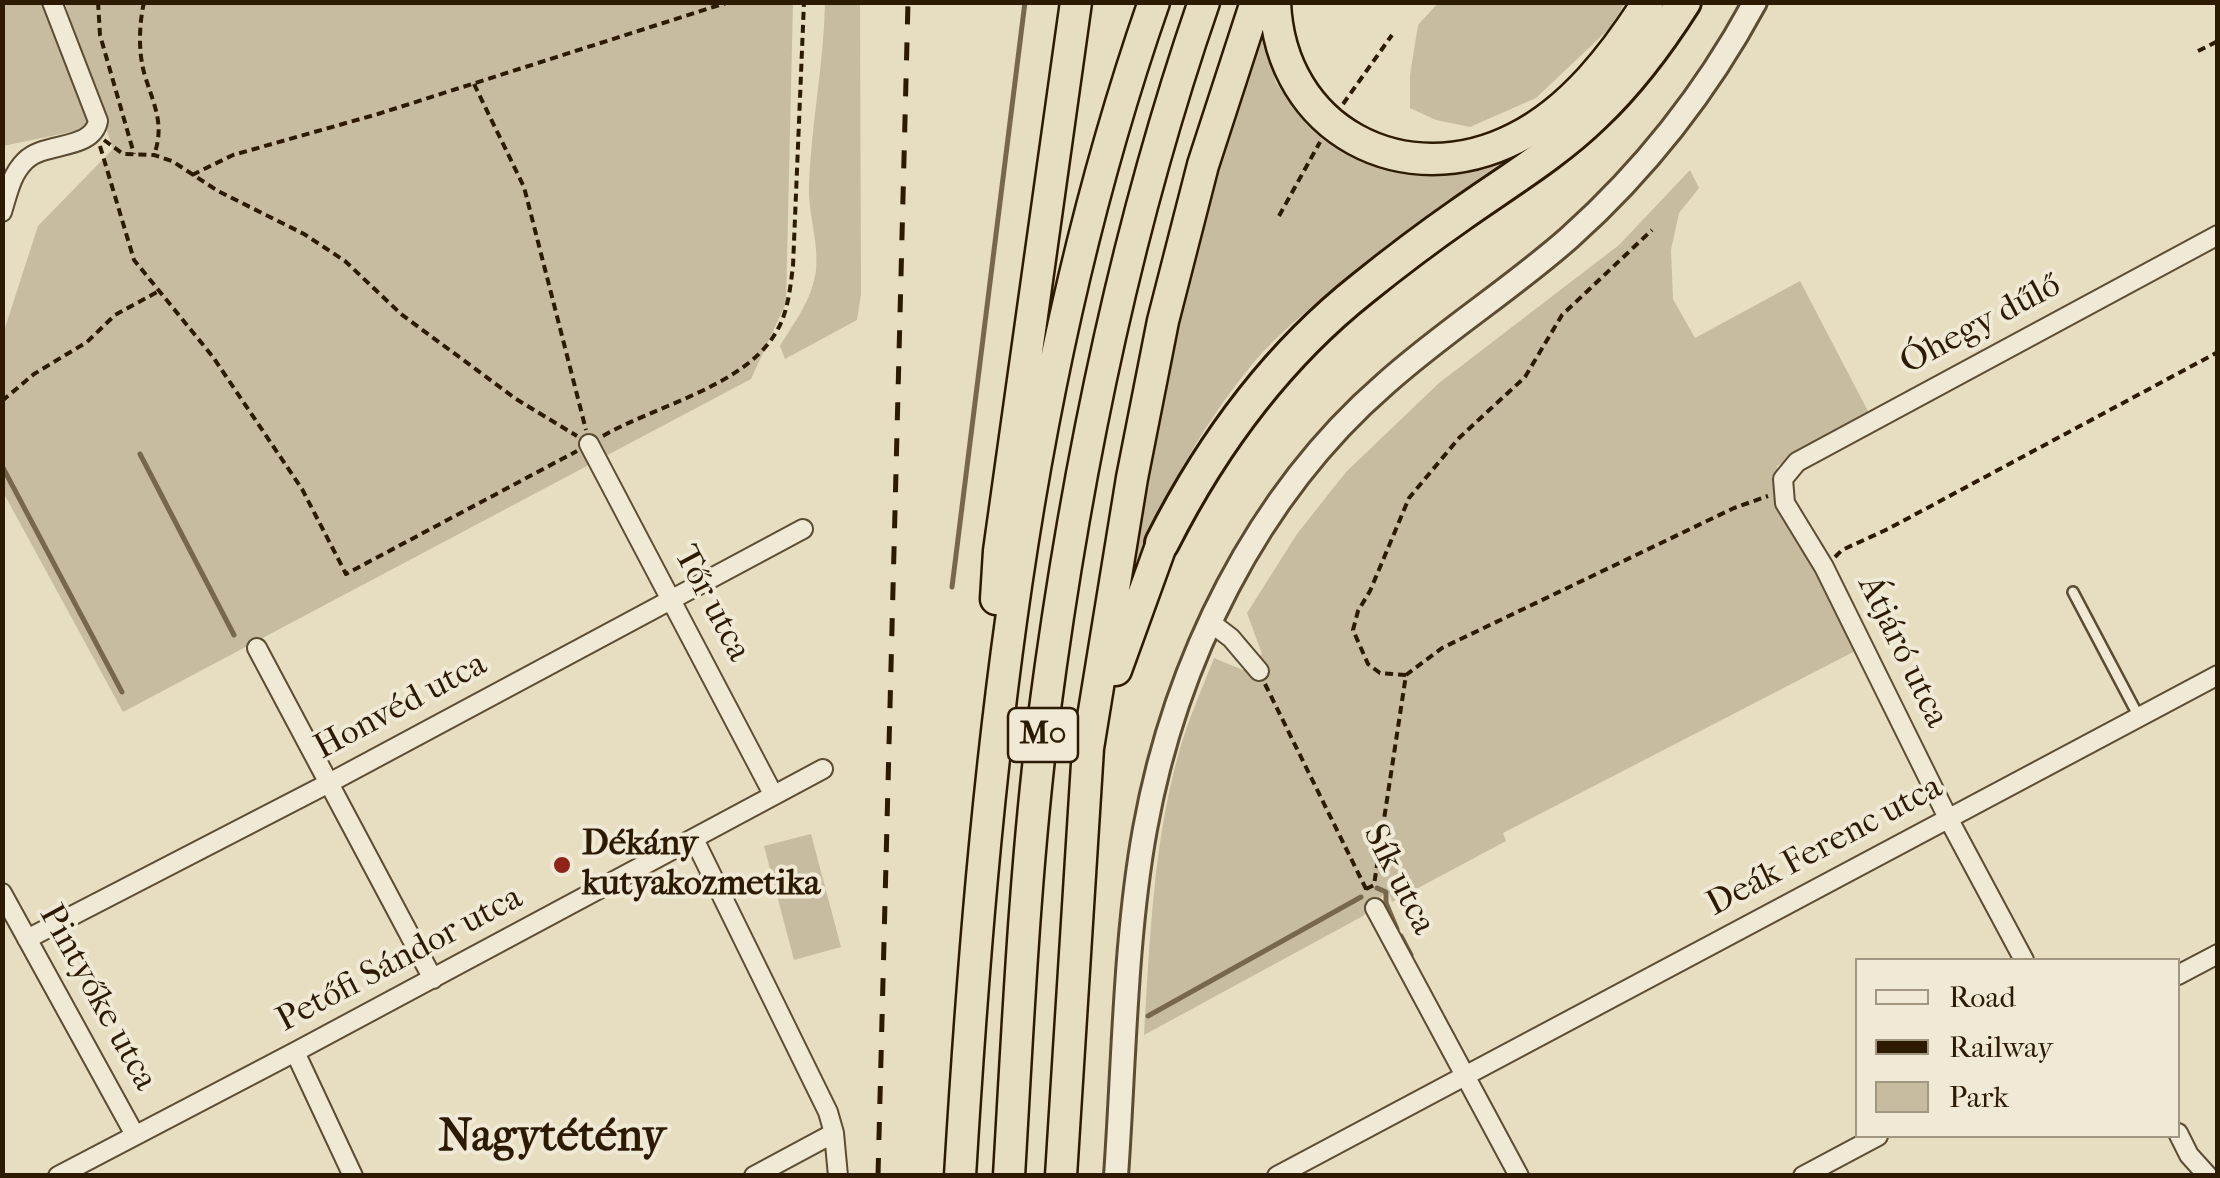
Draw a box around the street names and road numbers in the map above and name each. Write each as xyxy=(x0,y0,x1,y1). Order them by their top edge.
street label: Óhegy dűlő xyxy=(1894,265,2068,385)
street label: Tőr utca xyxy=(663,539,759,669)
street label: Átjáró utca xyxy=(1847,569,1957,735)
street label: Honvéd utca xyxy=(308,644,494,770)
road number: M0 xyxy=(1008,708,1078,762)
street label: Deák Ferenc utca xyxy=(1700,767,1950,927)
street label: Sík utca xyxy=(1353,818,1443,942)
street label: Petőfi Sándor utca xyxy=(270,878,530,1042)
street label: Pintyőke utca xyxy=(29,898,165,1098)

